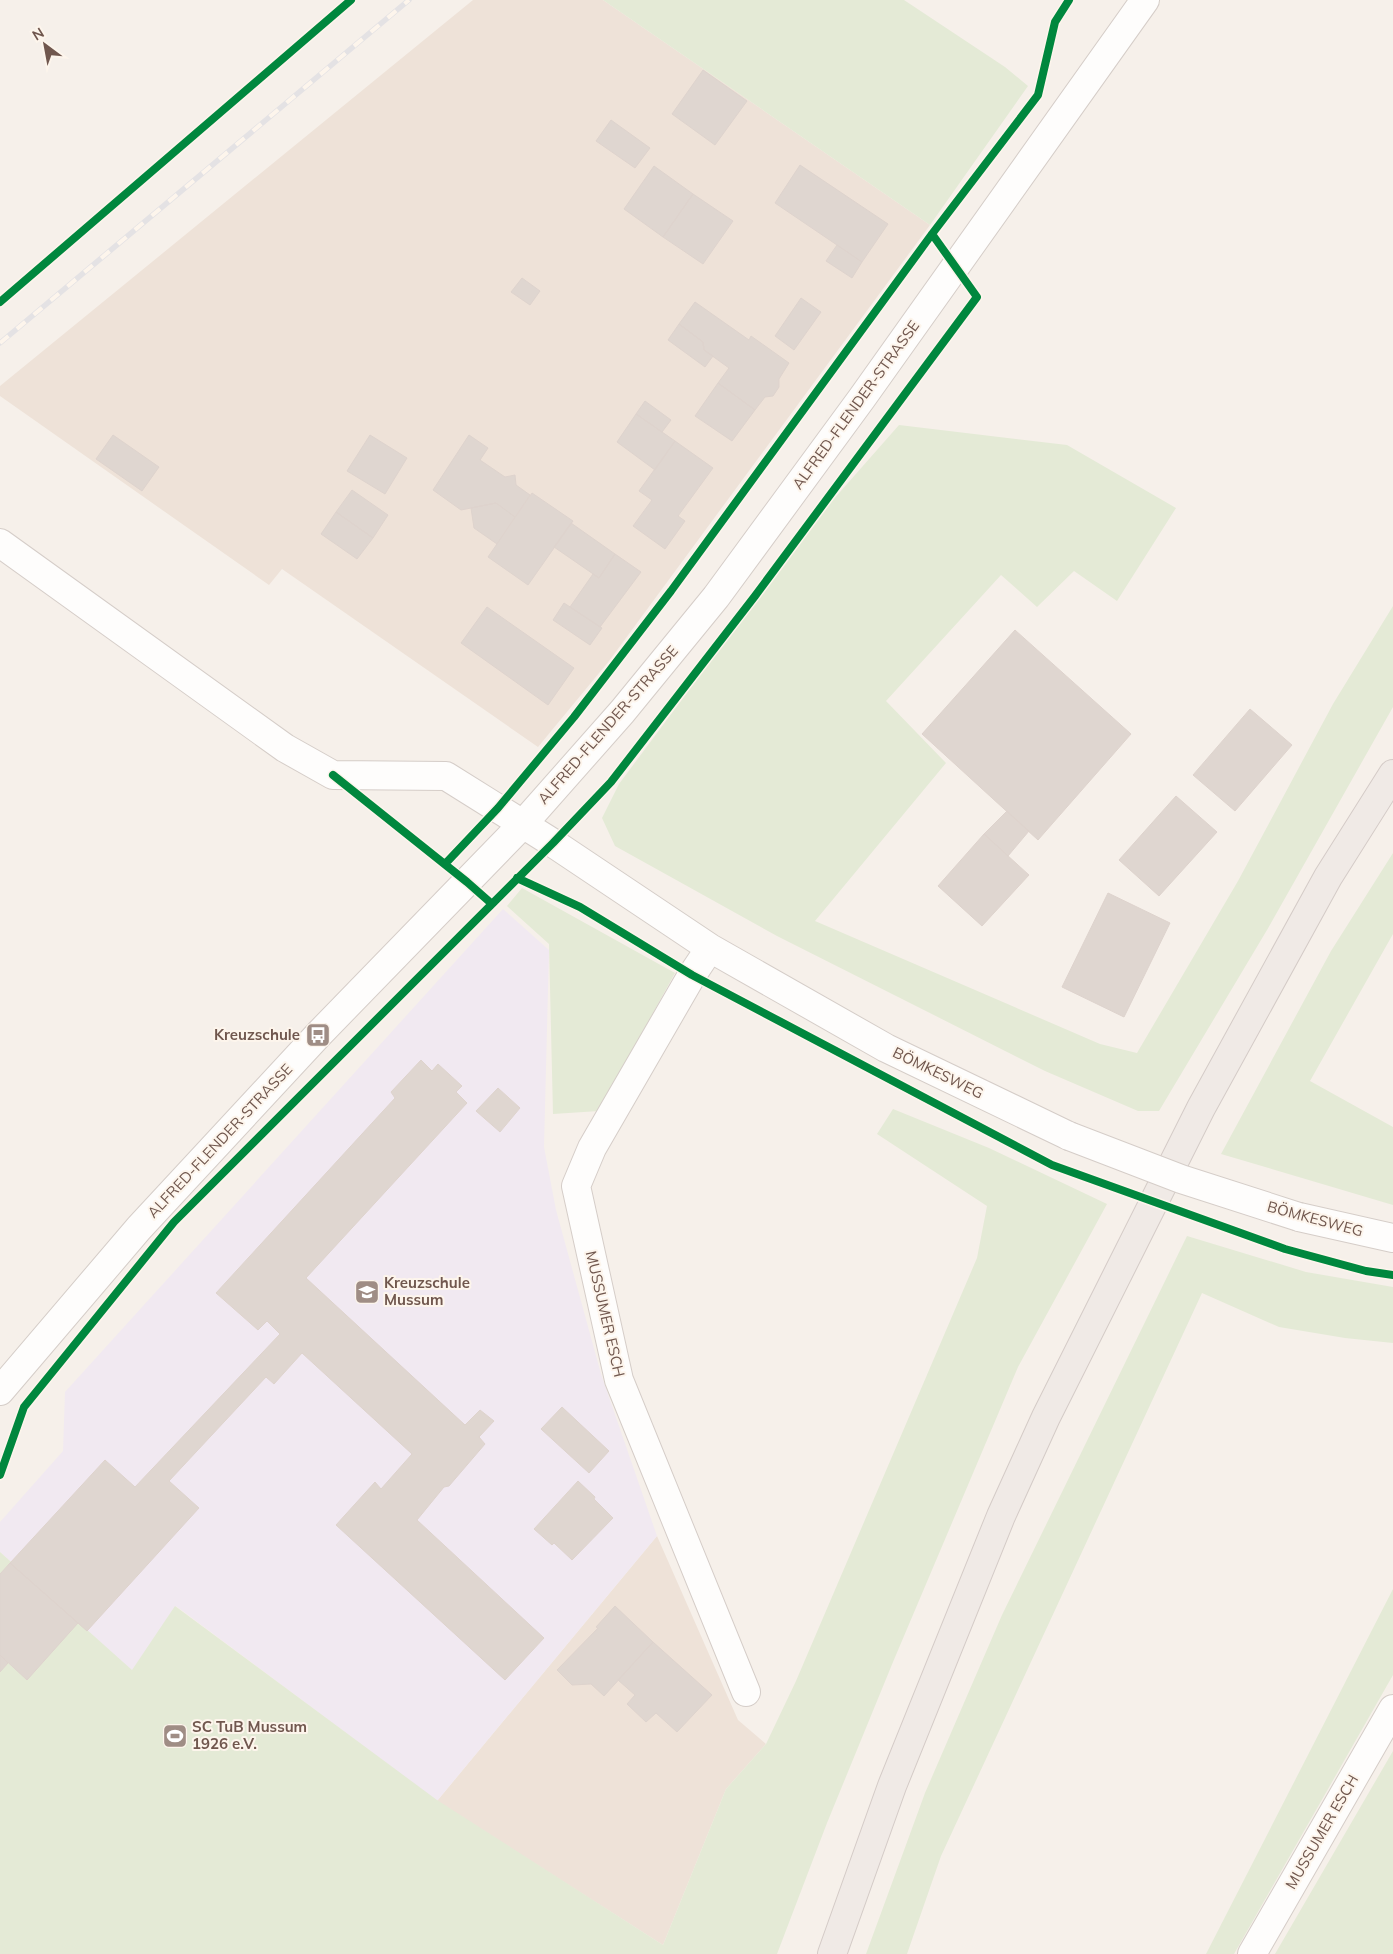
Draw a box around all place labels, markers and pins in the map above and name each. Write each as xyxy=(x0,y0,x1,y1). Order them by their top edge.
bus stop icon: Kreuzschule xyxy=(305,1022,331,1048)
place label: Kreuzschule xyxy=(214,1025,300,1044)
place label: Kreuzschule Mussum xyxy=(384,1273,470,1309)
school or university icon: Kreuzschule Mussum xyxy=(354,1279,380,1305)
place label: SC TuB Mussum 1926 e.V. xyxy=(192,1717,307,1753)
sports icon: SC TuB Mussum 1926 e.V. xyxy=(162,1723,188,1749)

